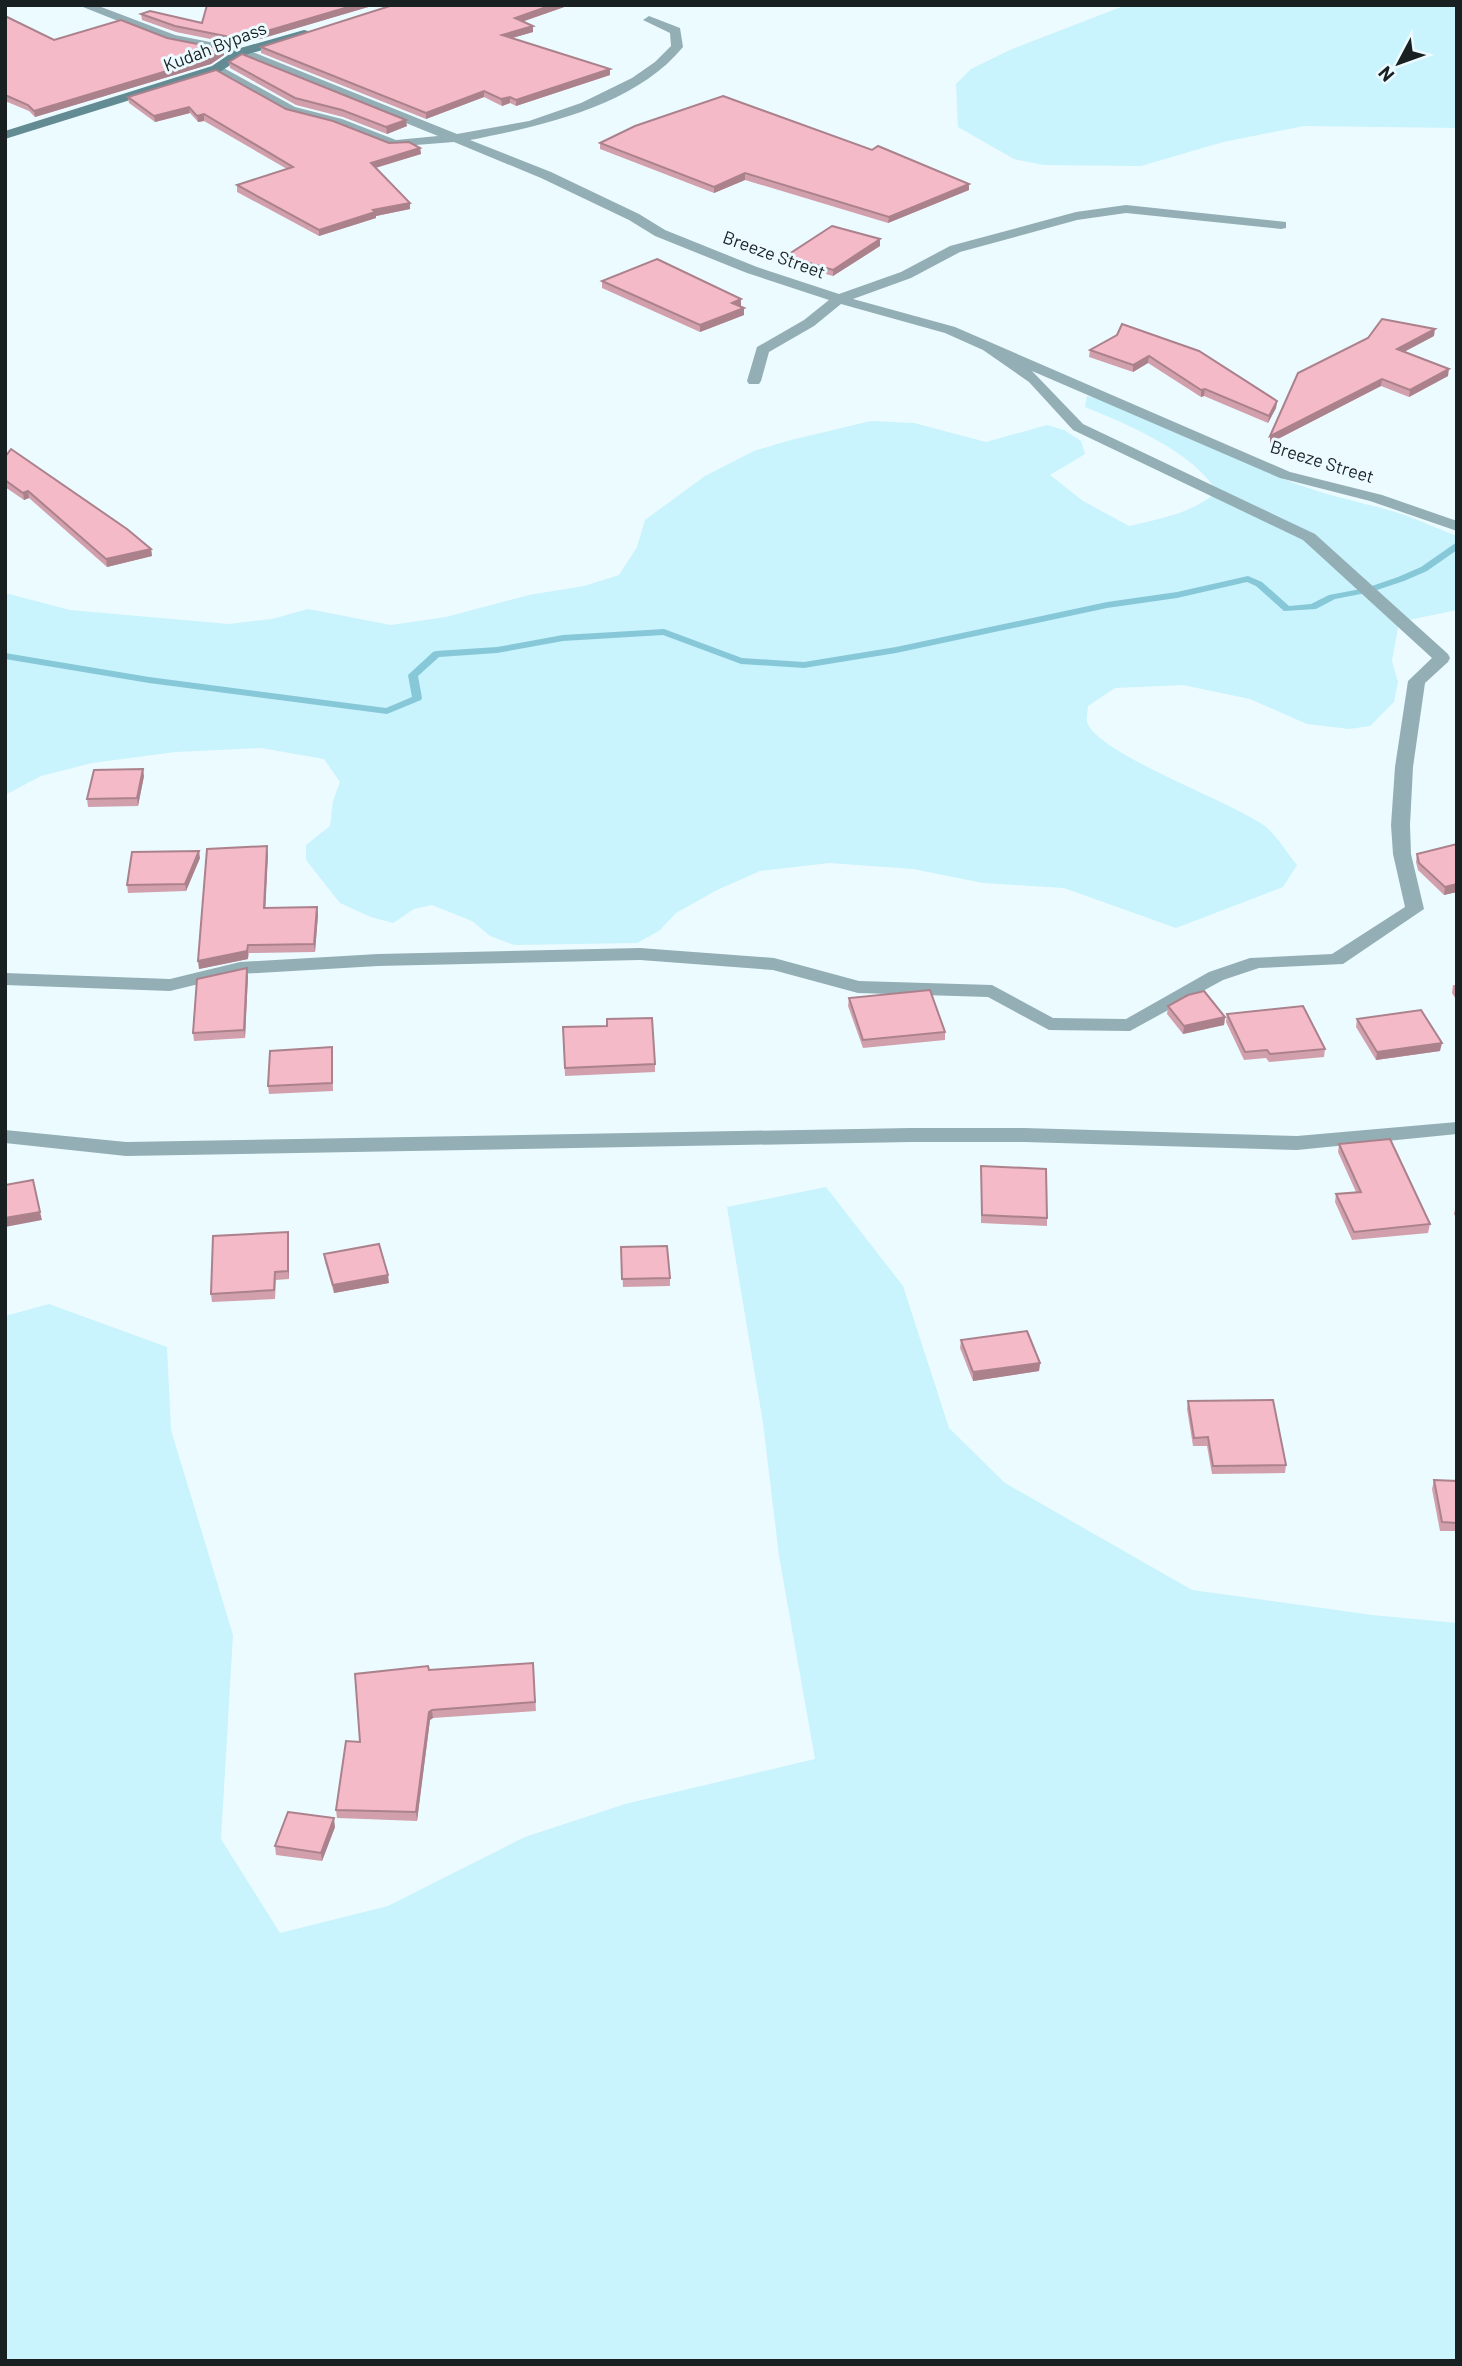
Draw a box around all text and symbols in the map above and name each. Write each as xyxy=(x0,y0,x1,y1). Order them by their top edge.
street label: Kudah Bypass xyxy=(160,16,269,76)
north arrow xyxy=(1364,28,1434,98)
text: N xyxy=(1373,62,1399,87)
street label: Breeze Street xyxy=(720,225,829,283)
street label: Breeze Street xyxy=(1268,435,1377,487)

